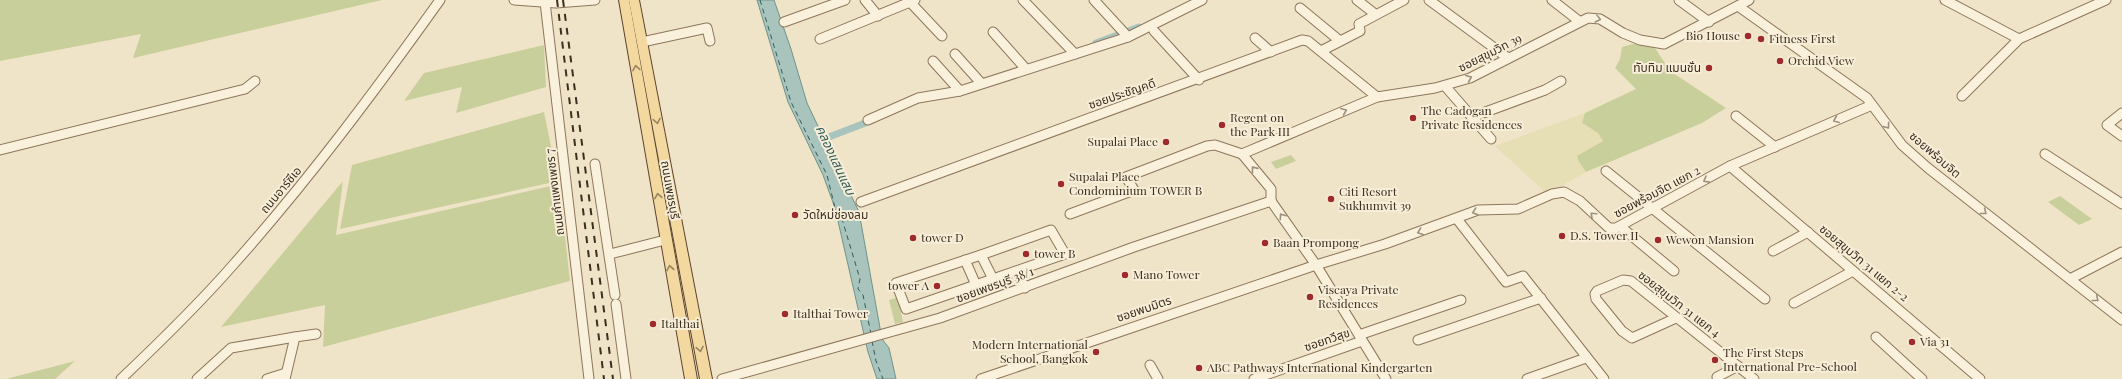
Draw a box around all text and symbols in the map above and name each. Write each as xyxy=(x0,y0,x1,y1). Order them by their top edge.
one-way arrow xyxy=(1595,15,1601,23)
place label: Bio House xyxy=(1686,27,1740,43)
street label: ซอยสุขุมวิท 39 xyxy=(1455,29,1524,75)
place label: Fitness First xyxy=(1769,30,1837,46)
marker: Bio House xyxy=(1743,31,1753,41)
marker: Fitness First xyxy=(1756,34,1766,44)
place label: Orchid View xyxy=(1788,52,1855,68)
marker: Orchid View xyxy=(1775,56,1785,66)
place label: ทับทิม แมนชั่น xyxy=(1633,59,1701,75)
marker: ทับทิม แมนชั่น xyxy=(1704,63,1714,73)
one-way arrow xyxy=(632,64,640,71)
street label: ซอยประชัญคดี xyxy=(1086,74,1157,112)
one-way arrow xyxy=(1465,75,1472,83)
place label: The Cadogan Private Residences xyxy=(1421,102,1522,132)
one-way arrow xyxy=(1340,107,1347,115)
place label: Regent on the Park III xyxy=(1230,109,1290,139)
marker: The Cadogan Private Residences xyxy=(1408,113,1418,123)
one-way arrow xyxy=(1833,115,1841,123)
one-way arrow xyxy=(652,118,660,124)
marker: Regent on the Park III xyxy=(1217,120,1227,130)
one-way arrow xyxy=(1882,121,1889,128)
water label: คลองแสนแสบ xyxy=(813,122,860,198)
street label: ซอยพร้อมจิต xyxy=(1907,127,1965,181)
place label: Supalai Place xyxy=(1087,133,1158,149)
marker: Supalai Place xyxy=(1161,137,1171,147)
street label: ถนนกำแพงเพชร 7 xyxy=(541,148,567,236)
street label: ถนนเพชรบุรี xyxy=(658,159,684,220)
street label: ซอยพร้อมจิต แยก 2 xyxy=(1611,161,1703,221)
street label: ถนนอาร์ซีเอ xyxy=(256,162,305,216)
one-way arrow xyxy=(1251,166,1258,173)
place label: Supalai Place Condominium TOWER B xyxy=(1069,168,1202,198)
one-way arrow xyxy=(1702,175,1710,183)
marker: Supalai Place Condominium TOWER B xyxy=(1056,179,1066,189)
place label: Citi Resort Sukhumvit 39 xyxy=(1339,183,1411,213)
one-way arrow xyxy=(654,193,662,199)
marker: Citi Resort Sukhumvit 39 xyxy=(1326,194,1336,204)
place label: วัดใหม่ช่องลม xyxy=(803,206,868,222)
one-way arrow xyxy=(1472,207,1479,215)
one-way arrow xyxy=(1980,207,1987,214)
marker: วัดใหม่ช่องลม xyxy=(790,210,800,220)
one-way arrow xyxy=(1590,212,1598,219)
one-way arrow xyxy=(1280,214,1287,221)
street label: ซอยสุขุมวิท 31 แยก 2-2 xyxy=(1817,220,1913,304)
one-way arrow xyxy=(1416,227,1423,235)
place label: D.S. Tower II xyxy=(1570,227,1639,243)
place label: tower D xyxy=(921,229,964,245)
marker: D.S. Tower II xyxy=(1557,231,1567,241)
place label: Wewon Mansion xyxy=(1665,231,1754,247)
marker: tower D xyxy=(908,233,918,243)
place label: Baan Prompong xyxy=(1273,234,1360,250)
marker: Wewon Mansion xyxy=(1653,235,1663,245)
marker: Baan Prompong xyxy=(1260,238,1270,248)
place label: tower B xyxy=(1034,245,1076,261)
marker: tower B xyxy=(1021,249,1031,259)
street label: ซอยเพชรบุรี 38/1 xyxy=(954,262,1036,306)
one-way arrow xyxy=(667,265,675,271)
place label: Mano Tower xyxy=(1133,266,1200,282)
street label: ซอยสุขุมวิท 31 แยก 4 xyxy=(1635,266,1724,340)
marker: Mano Tower xyxy=(1120,270,1130,280)
place label: tower A xyxy=(888,277,929,293)
marker: tower A xyxy=(932,281,942,291)
place label: Viscaya Private Residences xyxy=(1317,281,1399,311)
street label: ซอยพบมิตร xyxy=(1114,291,1173,325)
marker: Viscaya Private Residences xyxy=(1305,292,1315,302)
one-way arrow xyxy=(2092,295,2099,302)
place label: Italthai Tower xyxy=(793,305,869,321)
marker: Italthai Tower xyxy=(780,309,790,319)
place label: Italthai xyxy=(661,315,700,331)
marker: Italthai xyxy=(648,319,658,329)
street label: ซอยทวีสุข xyxy=(1302,324,1352,354)
place label: Via 31 xyxy=(1919,333,1950,349)
place label: Modern International School, Bangkok xyxy=(972,336,1089,366)
marker: Via 31 xyxy=(1907,337,1917,347)
place label: The First Steps International Pre-School xyxy=(1723,344,1858,374)
one-way arrow xyxy=(695,346,703,352)
marker: Modern International School, Bangkok xyxy=(1091,347,1101,357)
marker: The First Steps International Pre-School xyxy=(1710,355,1720,365)
place label: ABC Pathways International Kindergarten xyxy=(1206,359,1432,375)
marker: ABC Pathways International Kindergarten xyxy=(1194,363,1204,373)

